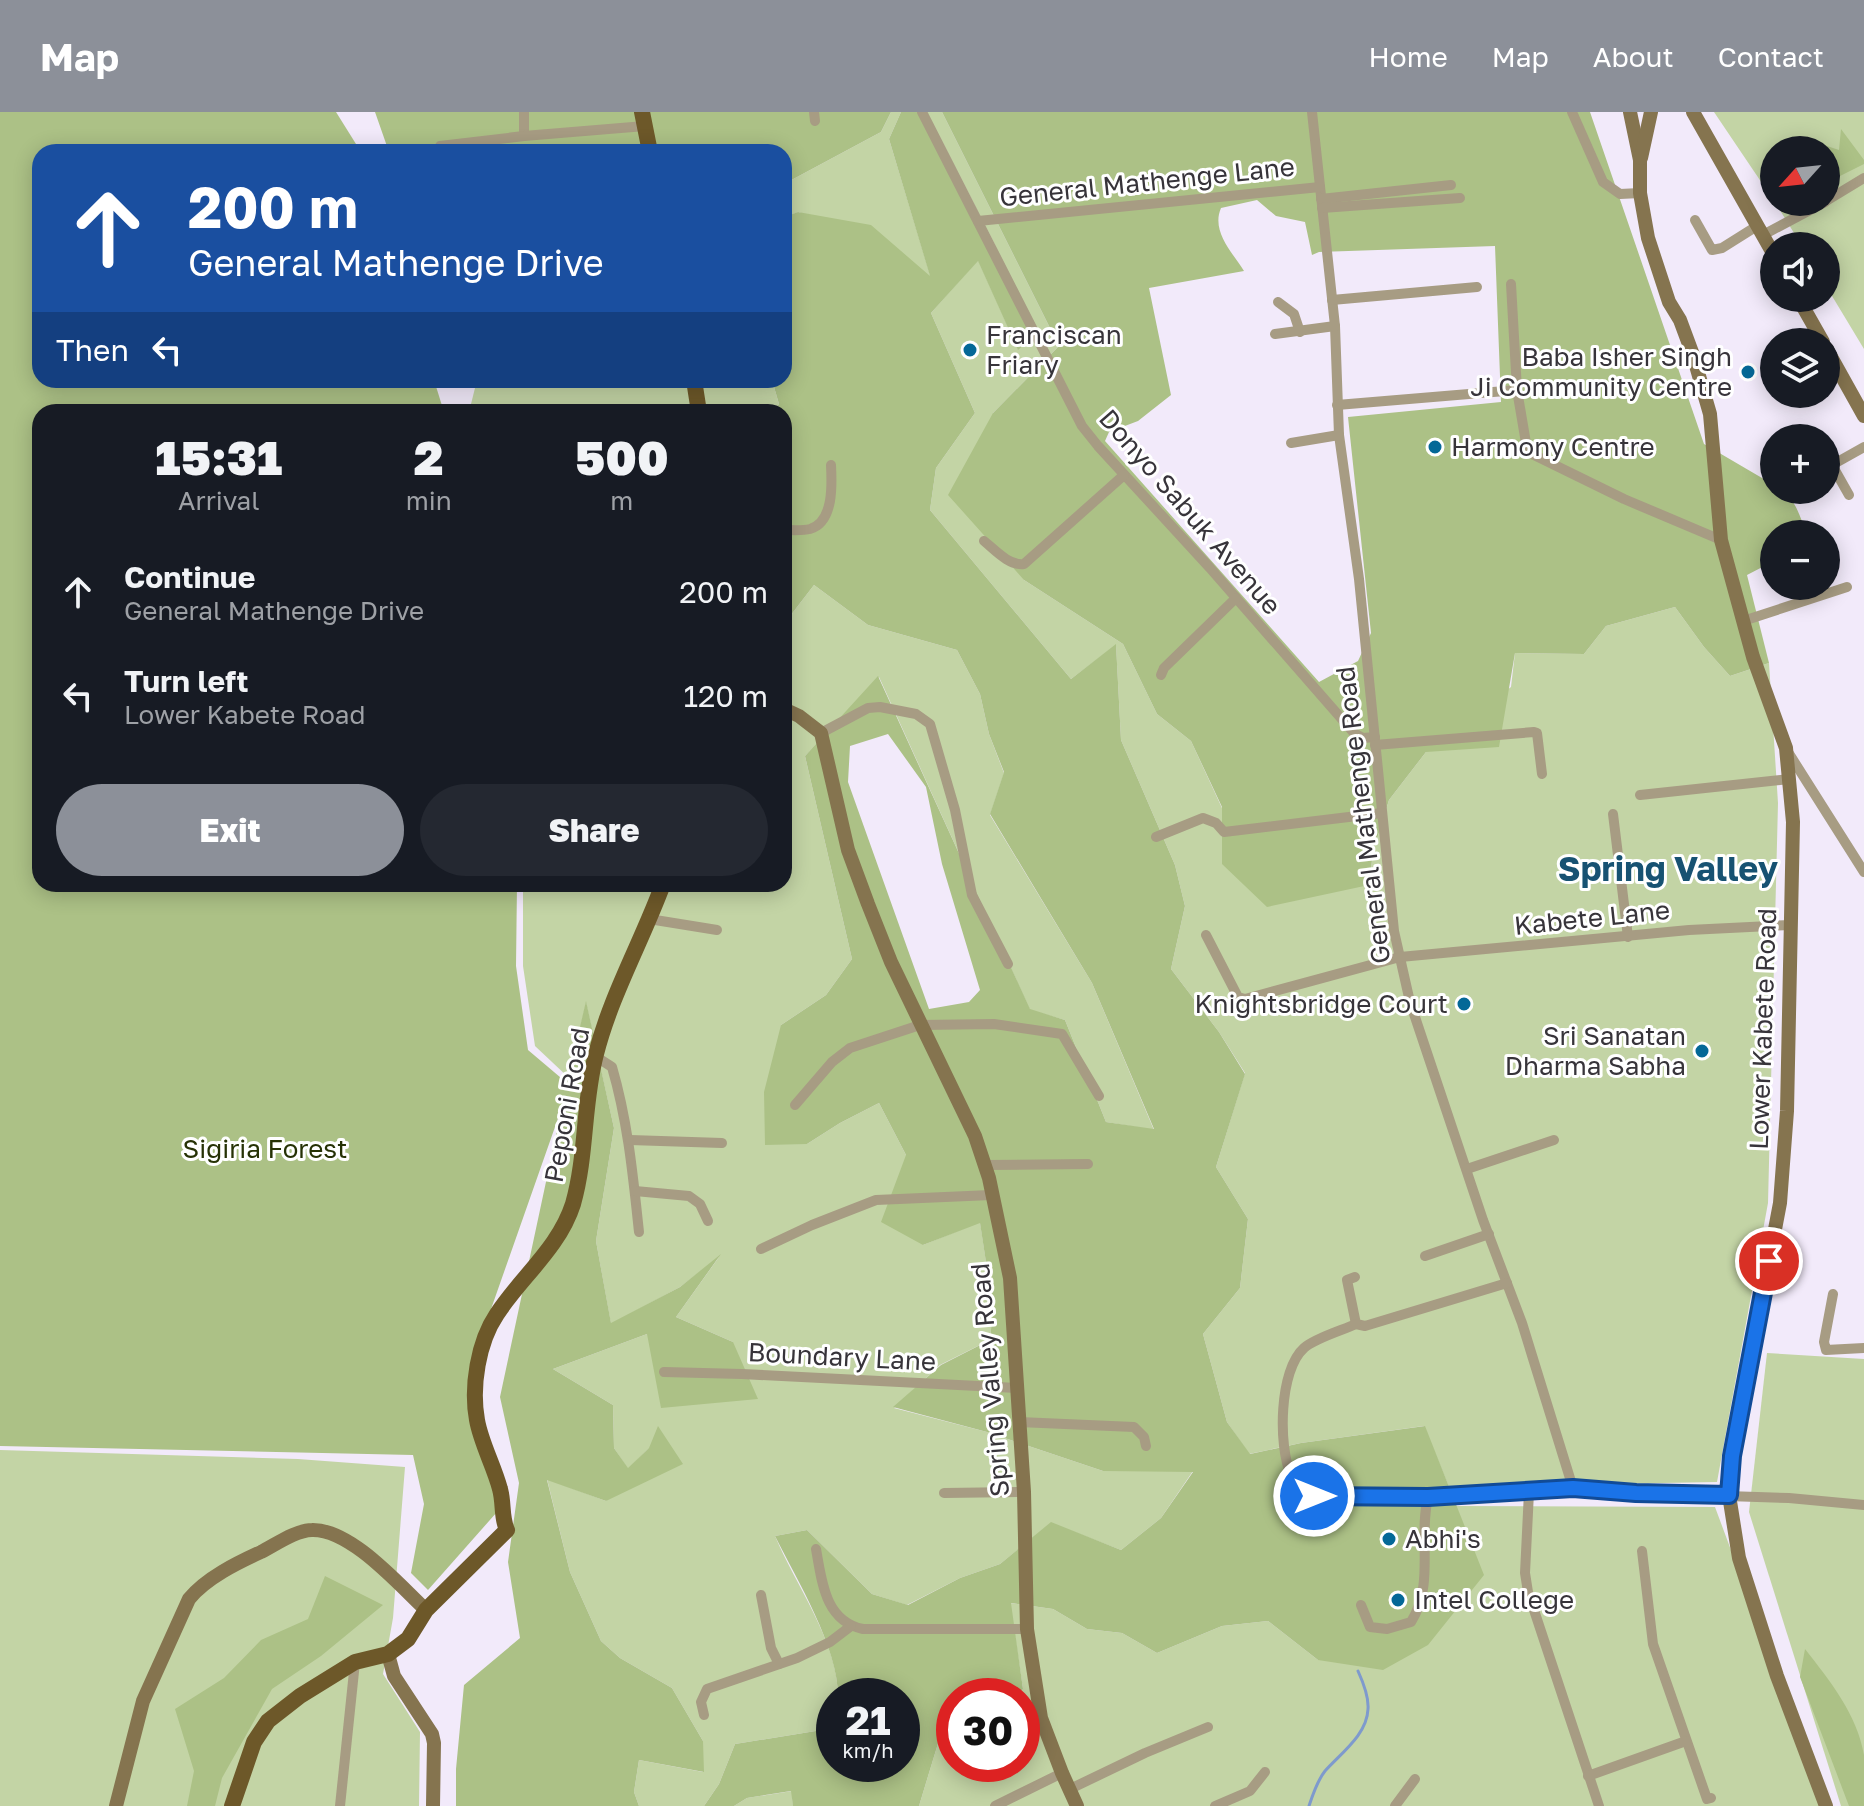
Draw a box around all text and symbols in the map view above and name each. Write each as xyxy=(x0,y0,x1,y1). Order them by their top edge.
text: Map xyxy=(40,34,119,79)
text: Home xyxy=(1369,40,1448,73)
text: Map xyxy=(1492,40,1549,73)
text: About xyxy=(1593,40,1674,73)
text: Contact xyxy=(1718,40,1824,73)
north arrow xyxy=(1760,136,1840,216)
map controls xyxy=(1760,136,1840,600)
street label: General Mathenge Lane xyxy=(998,151,1296,212)
text: 200 m xyxy=(188,173,358,240)
icon: ahead xyxy=(56,176,160,280)
button: sound xyxy=(1760,232,1840,312)
text: General Mathenge Drive xyxy=(188,241,604,284)
place label: Franciscan Friary xyxy=(986,319,1122,380)
icon: left xyxy=(145,328,189,372)
button: layers xyxy=(1760,328,1840,408)
text: Then xyxy=(56,332,129,368)
marker: Franciscan Friary xyxy=(961,341,979,359)
place label: Baba Isher Singh Ji Community Centre xyxy=(1470,341,1732,402)
marker: Baba Isher Singh Ji Community Centre xyxy=(1739,363,1757,381)
street label: Donyo Sabuk Avenue xyxy=(1093,403,1288,620)
button: + xyxy=(1760,424,1840,504)
text: 15:31 xyxy=(155,428,282,486)
text: 2 xyxy=(414,428,444,486)
text: 500 xyxy=(575,428,669,486)
place label: Harmony Centre xyxy=(1451,431,1655,462)
marker: Harmony Centre xyxy=(1426,438,1444,456)
text: Arrival xyxy=(178,485,260,516)
text: min xyxy=(406,485,452,516)
text: m xyxy=(610,485,633,516)
button: − xyxy=(1760,520,1840,600)
text: Continue xyxy=(124,559,255,595)
icon: ahead xyxy=(56,570,100,614)
text: 200 m xyxy=(679,574,768,610)
text: General Mathenge Drive xyxy=(124,595,424,626)
text: Turn left xyxy=(124,663,249,699)
street label: General Mathenge Road xyxy=(1329,665,1396,966)
icon: left xyxy=(56,674,100,718)
text: 120 m xyxy=(683,678,768,714)
text: Lower Kabete Road xyxy=(124,699,366,730)
button: Exit xyxy=(56,784,404,876)
button: Share xyxy=(420,784,768,876)
district label: Spring Valley xyxy=(1558,848,1779,888)
street label: Kabete Lane xyxy=(1513,894,1671,941)
street label: Lower Kabete Road xyxy=(1743,908,1782,1150)
place label: Knightsbridge Court xyxy=(1194,988,1448,1019)
marker: Knightsbridge Court xyxy=(1455,995,1473,1013)
place label: Sri Sanatan Dharma Sabha xyxy=(1505,1020,1686,1081)
street label: Peponi Road xyxy=(538,1025,595,1185)
marker: Sri Sanatan Dharma Sabha xyxy=(1693,1042,1711,1060)
park label: Sigiria Forest xyxy=(183,1133,347,1164)
pin xyxy=(1735,1227,1803,1295)
icon: arrive xyxy=(1747,1239,1791,1283)
street label: Spring Valley Road xyxy=(964,1262,1015,1498)
street label: Boundary Lane xyxy=(747,1336,937,1377)
position arrow xyxy=(1272,1454,1356,1538)
place label: Abhi's xyxy=(1405,1523,1481,1554)
marker: Abhi's xyxy=(1380,1530,1398,1548)
place label: Intel College xyxy=(1414,1584,1574,1615)
marker: Intel College xyxy=(1389,1591,1407,1609)
speed limit sign: 30 xyxy=(936,1678,1040,1782)
text: 21 xyxy=(846,1696,891,1744)
text: km/h xyxy=(843,1738,893,1762)

